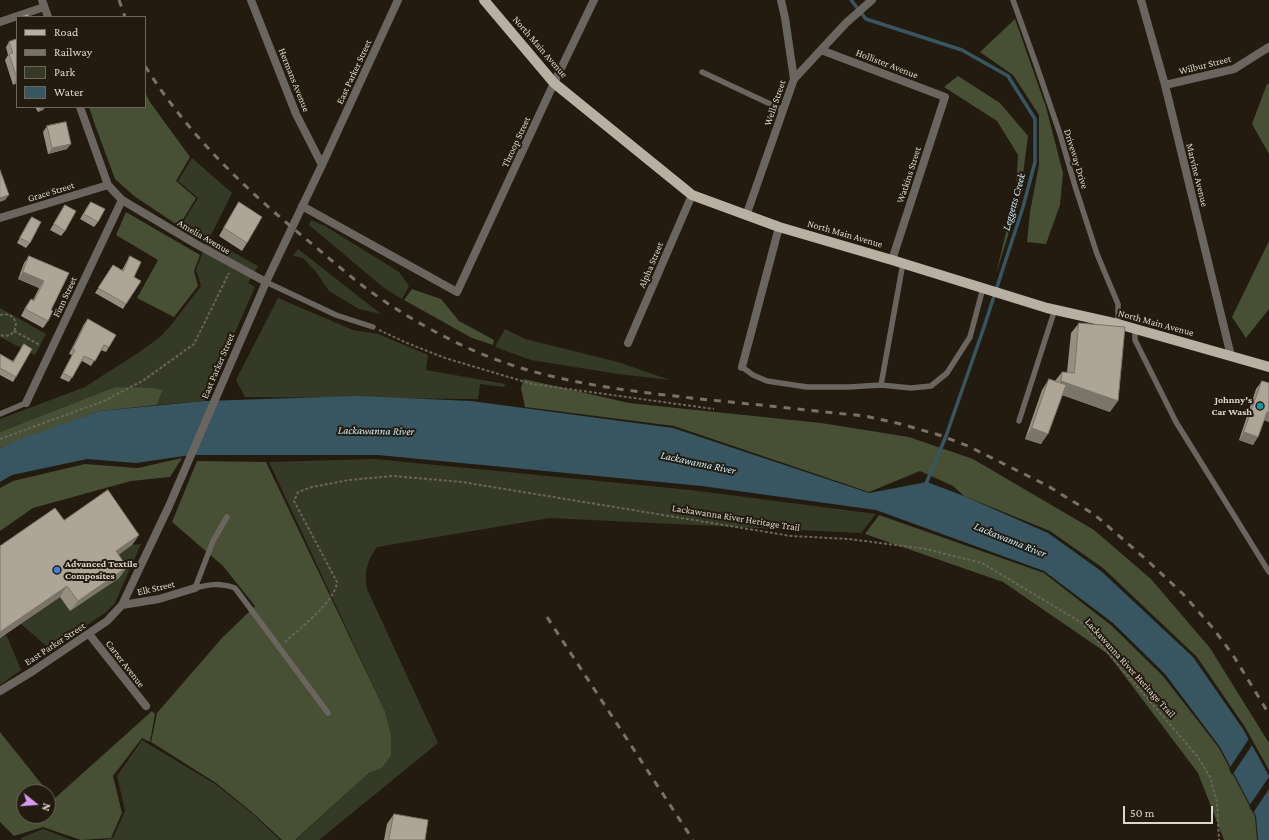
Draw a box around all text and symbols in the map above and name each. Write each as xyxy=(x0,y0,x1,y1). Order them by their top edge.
street label: North Main Avenue xyxy=(510,14,570,80)
legend xyxy=(16,16,146,108)
text: Road xyxy=(54,25,78,39)
street label: East Parker Street xyxy=(334,38,374,106)
text: Railway xyxy=(54,45,92,59)
street label: Hermans Avenue xyxy=(276,46,312,114)
street label: Hollister Avenue xyxy=(854,47,920,81)
street label: Wilbur Street xyxy=(1178,53,1232,77)
text: Park xyxy=(54,65,75,79)
street label: Wells Street xyxy=(762,79,788,127)
text: Water xyxy=(54,85,83,99)
street label: Throop Street xyxy=(499,115,533,169)
street label: Driveway Drive xyxy=(1061,128,1091,190)
street label: Marvine Avenue xyxy=(1183,142,1211,208)
street label: Watkins Street xyxy=(894,145,924,205)
water label: Leggetts Creek xyxy=(1000,172,1028,232)
street label: Grace Street xyxy=(26,179,76,205)
street label: Amelia Avenue xyxy=(175,217,233,257)
street label: North Main Avenue xyxy=(806,218,884,250)
street label: Alpha Street xyxy=(636,240,666,290)
street label: Finn Street xyxy=(50,275,80,319)
street label: North Main Avenue xyxy=(1117,307,1195,339)
street label: East Parker Street xyxy=(199,331,237,401)
place label: Johnny's Car Wash xyxy=(1211,394,1252,418)
marker: Johnny's Car Wash xyxy=(1255,401,1265,411)
water label: Lackawanna River xyxy=(338,424,414,438)
water label: Lackawanna River xyxy=(659,449,737,477)
street label: Lackawanna River Heritage Trail xyxy=(671,502,801,534)
water label: Lackawanna River xyxy=(972,520,1048,560)
place label: Advanced Textile Composites xyxy=(65,558,137,582)
marker: Advanced Textile Composites xyxy=(52,565,62,575)
street label: Elk Street xyxy=(136,578,176,598)
street label: Lackawanna River Heritage Trail xyxy=(1082,616,1178,720)
street label: East Parker Street xyxy=(22,620,88,668)
street label: Carter Avenue xyxy=(103,638,147,690)
north arrow xyxy=(16,784,56,824)
scale bar xyxy=(1125,798,1215,824)
text: N xyxy=(40,802,53,813)
text: 50 m xyxy=(1130,806,1154,820)

